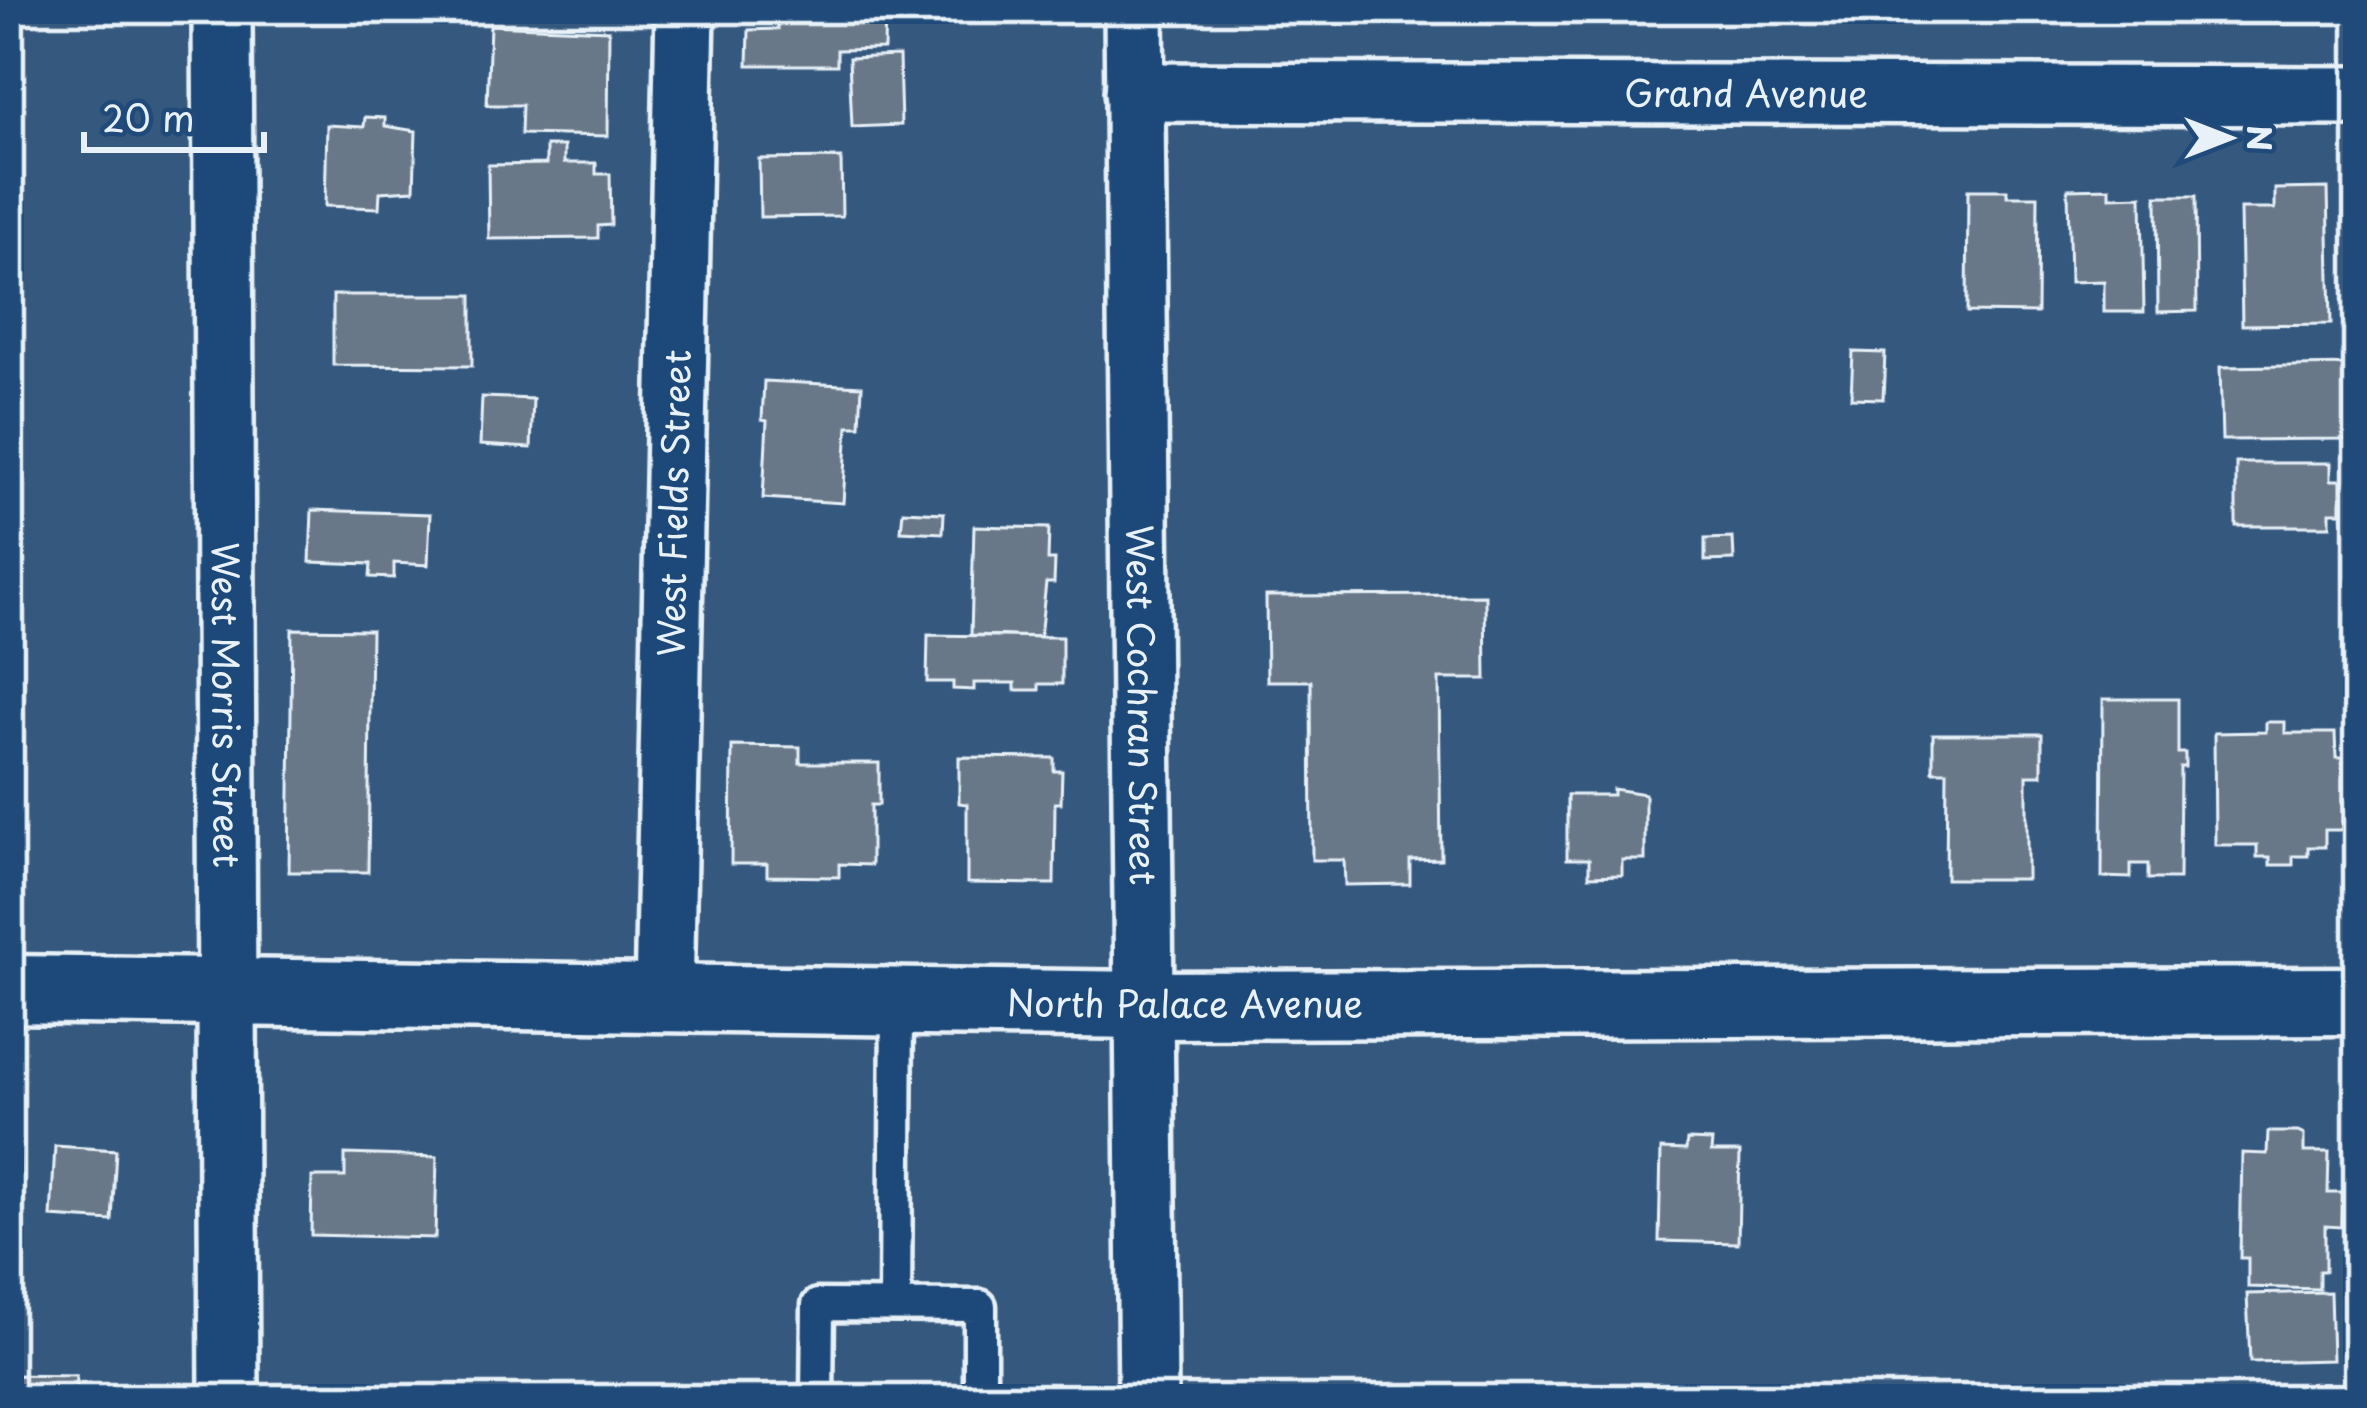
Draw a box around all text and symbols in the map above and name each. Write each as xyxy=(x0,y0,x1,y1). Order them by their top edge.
street label: Grand Avenue xyxy=(1624,65,1868,119)
scale bar xyxy=(84,78,264,152)
north arrow xyxy=(2169,78,2289,198)
text: 20 m xyxy=(102,90,195,144)
text: N xyxy=(2236,125,2286,151)
street label: West Fields Street xyxy=(642,349,703,657)
street label: West Cochran Street xyxy=(1114,524,1172,886)
street label: West Morris Street xyxy=(200,542,255,868)
street label: North Palace Avenue xyxy=(1006,974,1363,1030)

